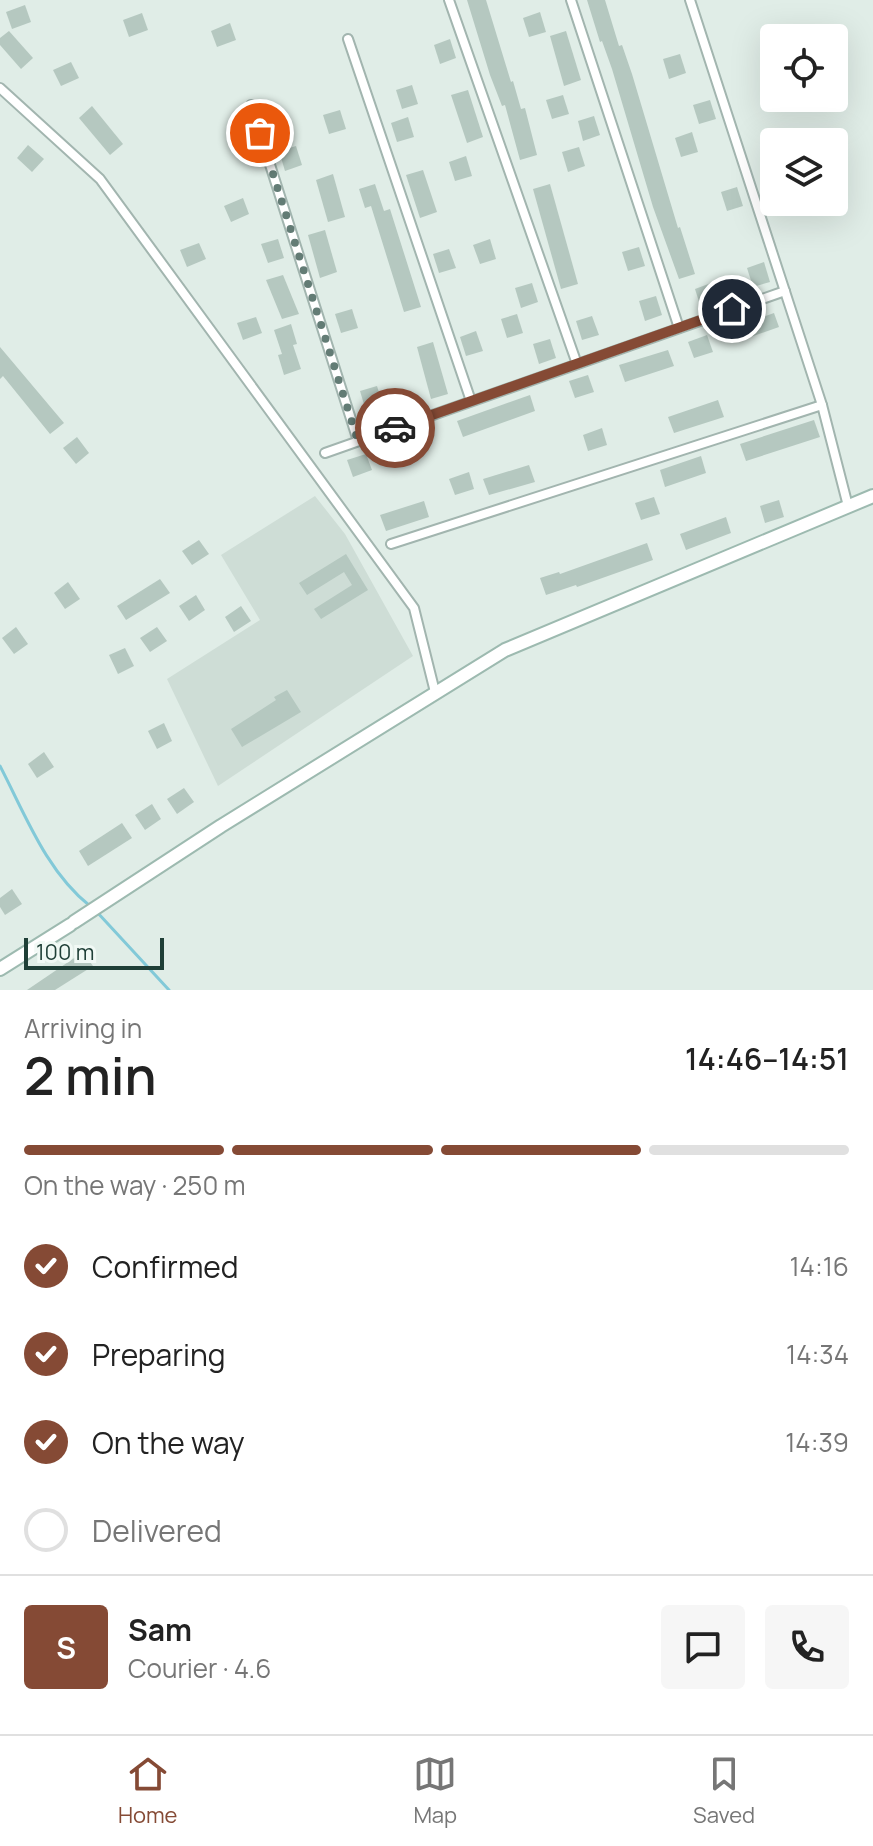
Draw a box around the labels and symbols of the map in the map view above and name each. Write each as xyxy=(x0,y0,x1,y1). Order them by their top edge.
pin xyxy=(226,99,294,167)
pin xyxy=(698,275,766,343)
courier xyxy=(355,388,435,468)
scale bar xyxy=(24,934,164,970)

